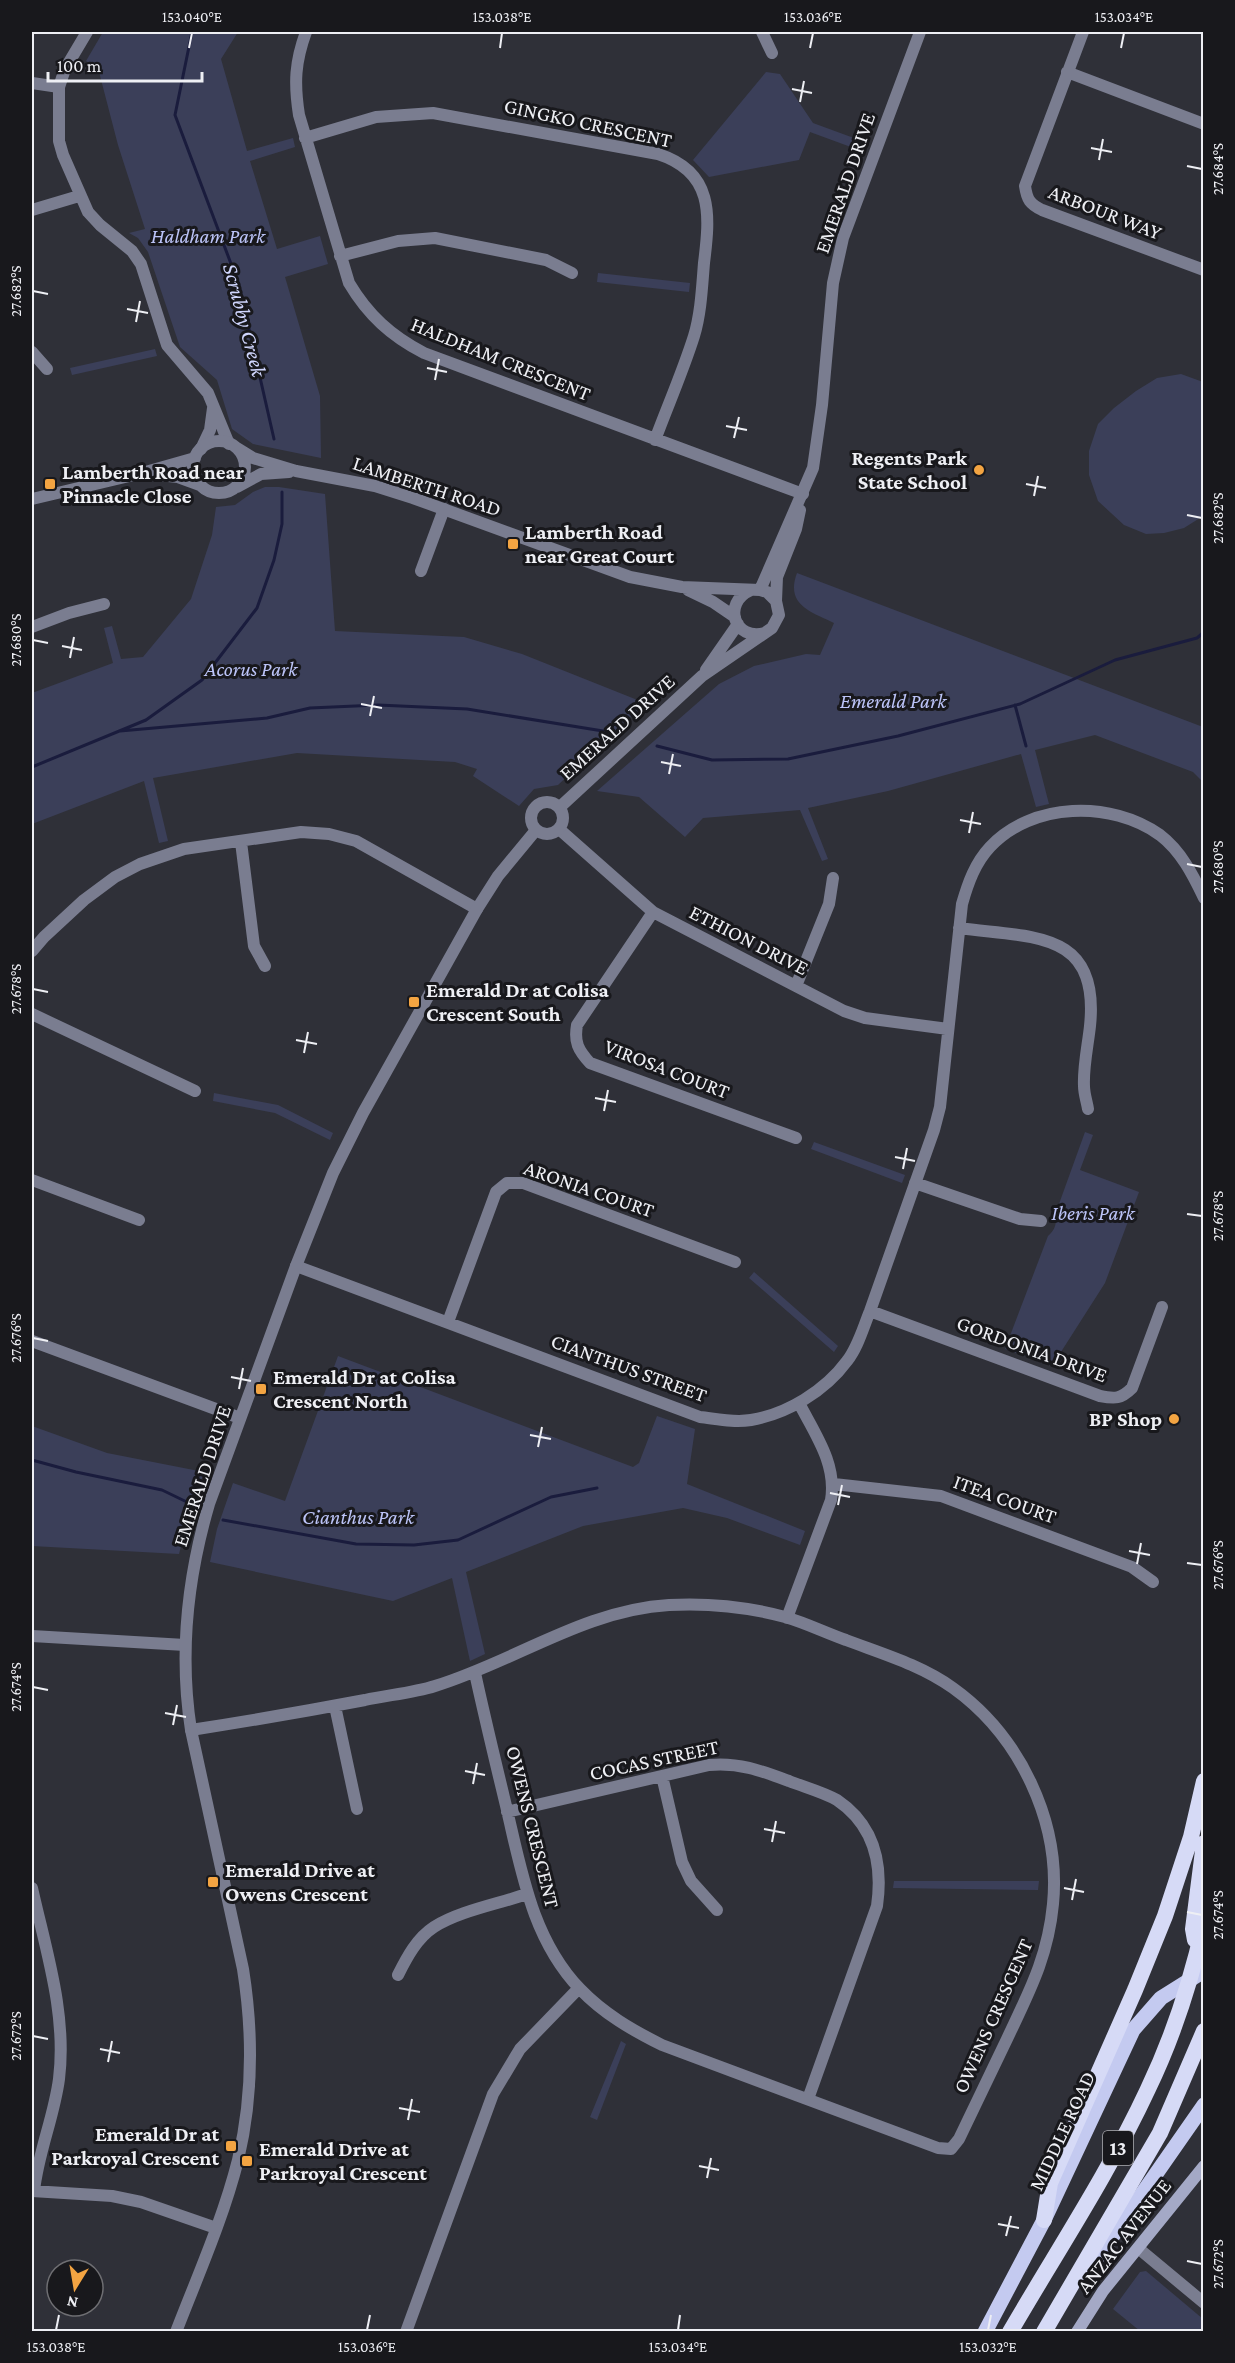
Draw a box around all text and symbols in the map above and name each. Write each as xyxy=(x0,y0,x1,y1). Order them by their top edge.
text: 153.040°E xyxy=(162,9,222,25)
text: 153.038°E xyxy=(473,9,531,25)
text: 153.036°E xyxy=(784,9,842,25)
text: 153.034°E xyxy=(1095,9,1153,25)
scale bar xyxy=(48,45,202,83)
text: 100 m xyxy=(57,56,102,76)
street label: GINGKO CRESCENT xyxy=(502,93,675,153)
street label: EMERALD DRIVE xyxy=(810,110,880,256)
text: 27.684°S xyxy=(1210,143,1226,195)
street label: ARBOUR WAY xyxy=(1045,179,1166,245)
park label: Haldham Park xyxy=(151,224,266,248)
water label: Scrubby Creek xyxy=(218,261,272,381)
text: 27.682°S xyxy=(8,265,24,317)
street label: HALDHAM CRESCENT xyxy=(408,312,595,406)
place label: Regents Park State School xyxy=(851,446,968,494)
street label: LAMBERTH ROAD xyxy=(350,451,504,521)
place label: Lamberth Road near Pinnacle Close xyxy=(62,460,245,508)
marker: Regents Park State School xyxy=(972,463,986,477)
marker: Lamberth Road near Pinnacle Close xyxy=(43,477,57,491)
text: 27.682°S xyxy=(1210,492,1226,544)
place label: Lamberth Road near Great Court xyxy=(525,520,674,568)
marker: Lamberth Road near Great Court xyxy=(506,537,520,551)
text: 27.680°S xyxy=(8,614,24,666)
park label: Acorus Park xyxy=(204,657,298,681)
street label: EMERALD DRIVE xyxy=(554,669,680,785)
park label: Emerald Park xyxy=(840,689,947,713)
text: 27.680°S xyxy=(1210,841,1226,893)
street label: ETHION DRIVE xyxy=(686,900,812,980)
text: 27.678°S xyxy=(8,964,24,1014)
place label: Emerald Dr at Colisa Crescent South xyxy=(426,978,609,1026)
marker: Emerald Dr at Colisa Crescent South xyxy=(407,995,421,1009)
street label: VIROSA COURT xyxy=(601,1034,733,1104)
street label: ARONIA COURT xyxy=(521,1156,658,1223)
text: 27.678°S xyxy=(1210,1191,1226,1241)
park label: Iberis Park xyxy=(1051,1201,1136,1225)
street label: GORDONIA DRIVE xyxy=(953,1311,1111,1387)
text: 27.676°S xyxy=(8,1313,24,1363)
street label: CIANTHUS STREET xyxy=(548,1329,711,1408)
place label: Emerald Dr at Colisa Crescent North xyxy=(273,1365,456,1413)
marker: Emerald Dr at Colisa Crescent North xyxy=(254,1382,268,1396)
street label: EMERALD DRIVE xyxy=(168,1402,236,1550)
place label: BP Shop xyxy=(1089,1407,1162,1431)
marker: BP Shop xyxy=(1167,1412,1181,1426)
street label: ITEA COURT xyxy=(950,1469,1060,1529)
park label: Cianthus Park xyxy=(302,1505,415,1529)
text: 27.676°S xyxy=(1210,1540,1226,1590)
text: 27.674°S xyxy=(8,1662,24,1712)
street label: COCAS STREET xyxy=(587,1735,721,1785)
street label: OWENS CRESCENT xyxy=(501,1743,565,1911)
place label: Emerald Drive at Owens Crescent xyxy=(225,1858,375,1906)
marker: Emerald Drive at Owens Crescent xyxy=(206,1875,220,1889)
text: 27.674°S xyxy=(1210,1890,1226,1940)
street label: OWENS CRESCENT xyxy=(948,1935,1038,2097)
text: 27.672°S xyxy=(8,2011,24,2061)
street label: MIDDLE ROAD xyxy=(1024,2068,1100,2194)
place label: Emerald Dr at Parkroyal Crescent xyxy=(51,2122,219,2170)
road number: 13 xyxy=(1103,2131,1133,2165)
place label: Emerald Drive at Parkroyal Crescent xyxy=(259,2137,427,2185)
marker: Emerald Dr at Parkroyal Crescent xyxy=(224,2139,238,2153)
marker: Emerald Drive at Parkroyal Crescent xyxy=(240,2154,254,2168)
street label: ANZAC AVENUE xyxy=(1072,2174,1176,2298)
text: 27.672°S xyxy=(1210,2239,1226,2289)
north arrow xyxy=(45,2258,105,2318)
text: N xyxy=(65,2293,79,2312)
text: 153.038°E xyxy=(27,2339,85,2355)
text: 153.036°E xyxy=(338,2339,396,2355)
text: 153.034°E xyxy=(649,2339,707,2355)
text: 153.032°E xyxy=(959,2339,1017,2355)

